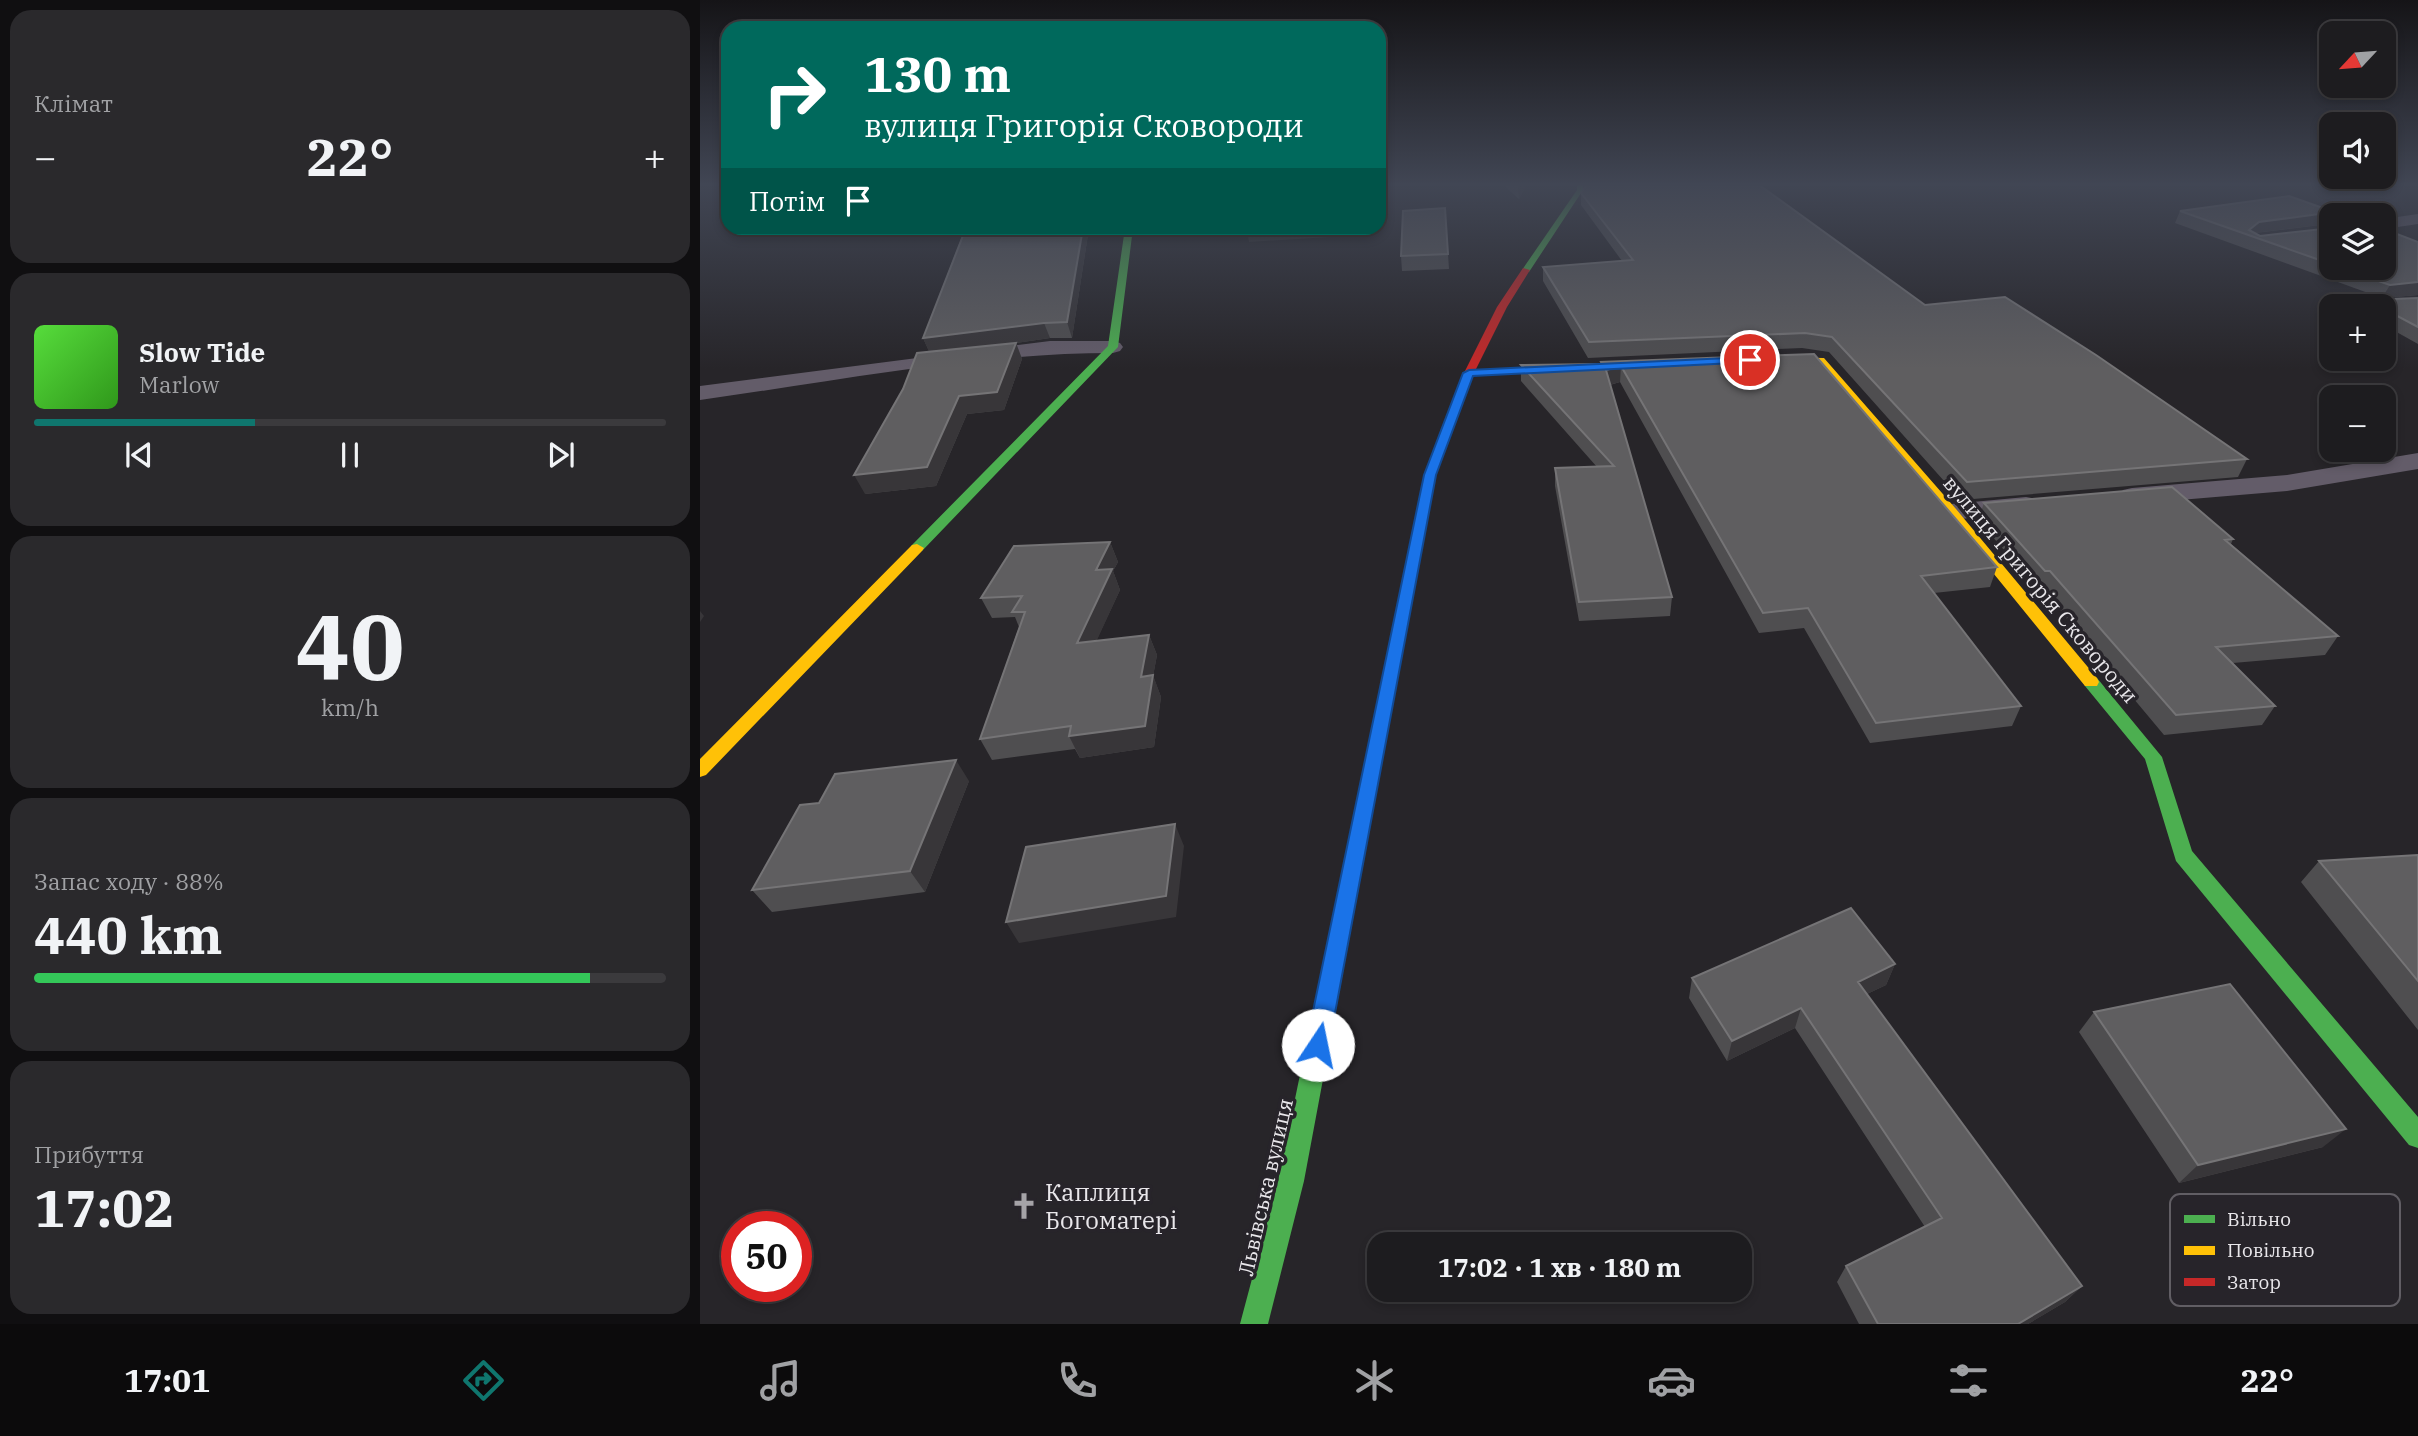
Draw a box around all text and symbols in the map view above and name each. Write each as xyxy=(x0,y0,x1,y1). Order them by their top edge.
north arrow xyxy=(2319,21,2396,98)
map controls xyxy=(2319,21,2396,462)
text: 130 m xyxy=(864,42,1011,105)
icon: right xyxy=(749,49,840,140)
text: Клімат xyxy=(34,88,113,118)
text: вулиця Григорія Сковороди xyxy=(864,104,1304,146)
button: sound xyxy=(2319,112,2396,189)
text: 22° xyxy=(307,123,393,190)
text: − xyxy=(34,132,57,181)
text: + xyxy=(643,132,666,181)
icon: arrive xyxy=(839,182,877,220)
text: Потім xyxy=(749,184,825,218)
button: layers xyxy=(2319,203,2396,280)
button: + xyxy=(2319,294,2396,371)
pin xyxy=(1720,330,1780,390)
text: Slow Tide xyxy=(139,335,265,369)
icon: arrive xyxy=(1731,341,1769,379)
text: Marlow xyxy=(139,369,219,399)
button: − xyxy=(2319,385,2396,462)
icon: previous xyxy=(120,436,158,474)
icon: pause xyxy=(331,436,369,474)
icon: next xyxy=(542,436,580,474)
street label: вулиця Григорія Сковороди xyxy=(1938,469,2144,709)
text: 40 xyxy=(295,587,405,705)
text: km/h xyxy=(321,692,379,722)
text: Запас ходу · 88% xyxy=(34,866,224,896)
text: 440 km xyxy=(34,901,223,968)
position arrow xyxy=(1281,1008,1355,1082)
street label: Львівська вулиця xyxy=(1231,1096,1299,1278)
text: Прибуття xyxy=(34,1139,144,1169)
text: 17:02 xyxy=(34,1174,175,1241)
place label: Каплиця Богоматері xyxy=(1045,1176,1177,1236)
church icon: Каплиця Богоматері xyxy=(1009,1191,1039,1221)
legend xyxy=(2170,1194,2400,1306)
text: Вільно xyxy=(2227,1207,2291,1231)
speed limit sign: 50 xyxy=(721,1211,812,1302)
text: Повільно xyxy=(2227,1238,2314,1262)
text: 17:02 · 1 хв · 180 m xyxy=(1438,1250,1681,1284)
text: Затор xyxy=(2227,1270,2281,1294)
icon: directions xyxy=(459,1356,508,1405)
icon: music xyxy=(756,1356,805,1405)
icon: phone xyxy=(1053,1356,1102,1405)
icon: climate xyxy=(1350,1356,1399,1405)
icon: car xyxy=(1647,1356,1696,1405)
icon: filters xyxy=(1944,1356,1993,1405)
text: 17:01 xyxy=(124,1359,211,1401)
text: 22° xyxy=(2241,1359,2294,1401)

